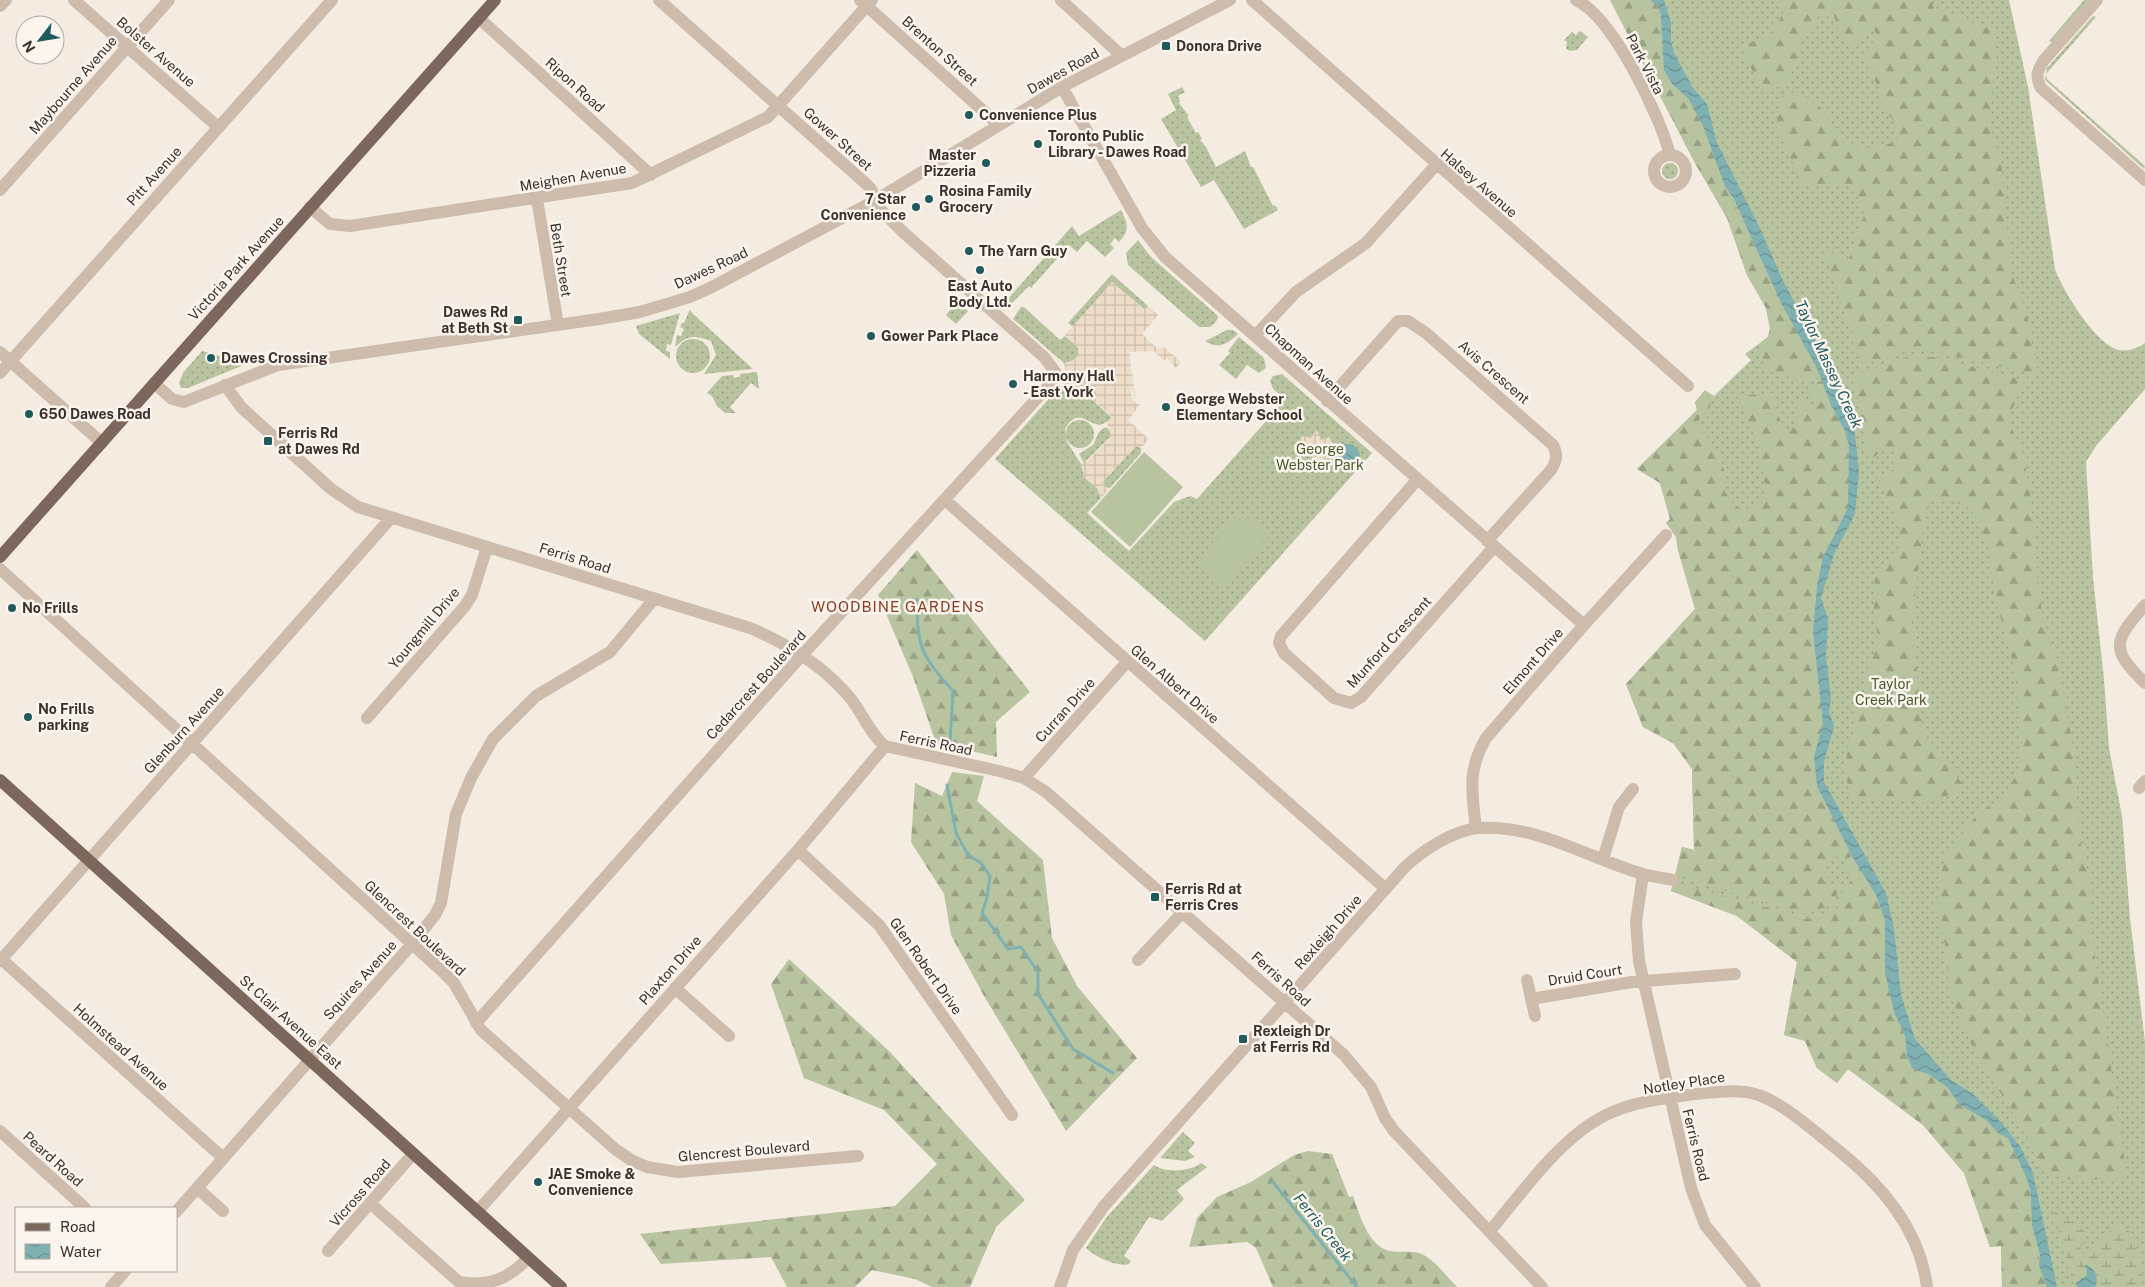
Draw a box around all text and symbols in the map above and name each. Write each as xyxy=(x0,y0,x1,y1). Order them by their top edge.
street label: Brenton Street xyxy=(899,13,981,89)
street label: Bolster Avenue xyxy=(114,14,198,90)
north arrow xyxy=(15,15,65,65)
street label: Park Vista xyxy=(1623,31,1667,97)
street label: Maybourne Avenue xyxy=(26,33,120,137)
text: N xyxy=(19,38,39,56)
place label: Donora Drive xyxy=(1176,38,1262,54)
marker: Donora Drive xyxy=(1160,40,1172,52)
street label: Dawes Road xyxy=(1024,45,1102,97)
street label: Ripon Road xyxy=(542,54,608,116)
street label: Gower Street xyxy=(800,104,876,174)
place label: Convenience Plus xyxy=(979,107,1097,123)
marker: Convenience Plus xyxy=(963,109,975,121)
place label: Toronto Public Library - Dawes Road xyxy=(1048,128,1187,160)
marker: Toronto Public Library - Dawes Road xyxy=(1032,138,1044,150)
street label: Pitt Avenue xyxy=(123,143,185,209)
street label: Halsey Avenue xyxy=(1437,145,1521,221)
place label: Master Pizzeria xyxy=(924,147,976,179)
marker: Master Pizzeria xyxy=(980,157,992,169)
street label: Meighen Avenue xyxy=(518,160,628,194)
place label: Rosina Family Grocery xyxy=(939,183,1032,215)
place label: 7 Star Convenience xyxy=(821,191,906,223)
marker: Rosina Family Grocery xyxy=(923,193,935,205)
marker: 7 Star Convenience xyxy=(910,201,922,213)
street label: Victoria Park Avenue xyxy=(185,213,287,323)
street label: Beth Street xyxy=(547,222,575,298)
place label: The Yarn Guy xyxy=(979,243,1067,259)
street label: Dawes Road xyxy=(672,244,750,292)
marker: The Yarn Guy xyxy=(963,245,975,257)
marker: East Auto Body Ltd. xyxy=(974,264,986,276)
place label: East Auto Body Ltd. xyxy=(947,278,1013,310)
water label: Taylor Massey Creek xyxy=(1792,297,1866,431)
place label: Dawes Rd at Beth St xyxy=(441,304,508,336)
marker: Dawes Rd at Beth St xyxy=(512,314,524,326)
street label: Chapman Avenue xyxy=(1262,320,1356,408)
place label: Gower Park Place xyxy=(881,328,999,344)
marker: Gower Park Place xyxy=(865,330,877,342)
street label: Avis Crescent xyxy=(1455,337,1533,407)
place label: Dawes Crossing xyxy=(221,350,328,366)
marker: Dawes Crossing xyxy=(205,352,217,364)
place label: Harmony Hall - East York xyxy=(1023,368,1115,400)
marker: Harmony Hall - East York xyxy=(1007,378,1019,390)
place label: George Webster Elementary School xyxy=(1176,391,1303,423)
marker: George Webster Elementary School xyxy=(1160,401,1172,413)
place label: 650 Dawes Road xyxy=(39,406,151,422)
marker: 650 Dawes Road xyxy=(23,408,35,420)
place label: Ferris Rd at Dawes Rd xyxy=(278,425,360,457)
marker: Ferris Rd at Dawes Rd xyxy=(262,435,274,447)
park label: George Webster Park xyxy=(1276,441,1364,473)
street label: Ferris Road xyxy=(537,540,613,576)
street label: Youngmill Drive xyxy=(385,584,463,672)
street label: Munford Crescent xyxy=(1344,593,1434,691)
district label: WOODBINE GARDENS xyxy=(811,598,985,615)
place label: No Frills xyxy=(22,600,78,616)
marker: No Frills xyxy=(6,602,18,614)
street label: Elmont Drive xyxy=(1500,624,1566,698)
street label: Cedarcrest Boulevard xyxy=(703,627,809,743)
street label: Glen Albert Drive xyxy=(1128,641,1222,727)
street label: Curran Drive xyxy=(1032,674,1098,746)
park label: Taylor Creek Park xyxy=(1855,676,1927,708)
street label: Glenburn Avenue xyxy=(141,683,227,777)
place label: No Frills parking xyxy=(38,701,94,733)
marker: No Frills parking xyxy=(22,711,34,723)
street label: Ferris Road xyxy=(898,727,974,759)
street label: Glencrest Boulevard xyxy=(361,877,469,979)
place label: Ferris Rd at Ferris Cres xyxy=(1165,881,1242,913)
marker: Ferris Rd at Ferris Cres xyxy=(1149,891,1161,903)
street label: Rexleigh Drive xyxy=(1291,891,1365,973)
street label: Glen Robert Drive xyxy=(887,914,965,1018)
street label: Plaxton Drive xyxy=(636,932,704,1008)
street label: Squires Avenue xyxy=(320,937,400,1023)
street label: Ferris Road xyxy=(1248,948,1314,1010)
street label: Druid Court xyxy=(1547,961,1623,989)
street label: St Clair Avenue East xyxy=(237,972,345,1072)
street label: Holmstead Avenue xyxy=(70,1000,172,1094)
place label: Rexleigh Dr at Ferris Rd xyxy=(1253,1023,1330,1055)
marker: Rexleigh Dr at Ferris Rd xyxy=(1237,1033,1249,1045)
street label: Notley Place xyxy=(1642,1069,1726,1097)
street label: Ferris Road xyxy=(1679,1107,1713,1183)
street label: Peard Road xyxy=(20,1128,86,1190)
street label: Glencrest Boulevard xyxy=(677,1137,811,1165)
street label: Vicross Road xyxy=(326,1156,394,1230)
place label: JAE Smoke & Convenience xyxy=(548,1166,635,1198)
marker: JAE Smoke & Convenience xyxy=(532,1176,544,1188)
water label: Ferris Creek xyxy=(1290,1190,1356,1265)
legend xyxy=(15,1207,178,1272)
text: Road xyxy=(60,1218,96,1235)
text: Water xyxy=(60,1243,102,1260)

